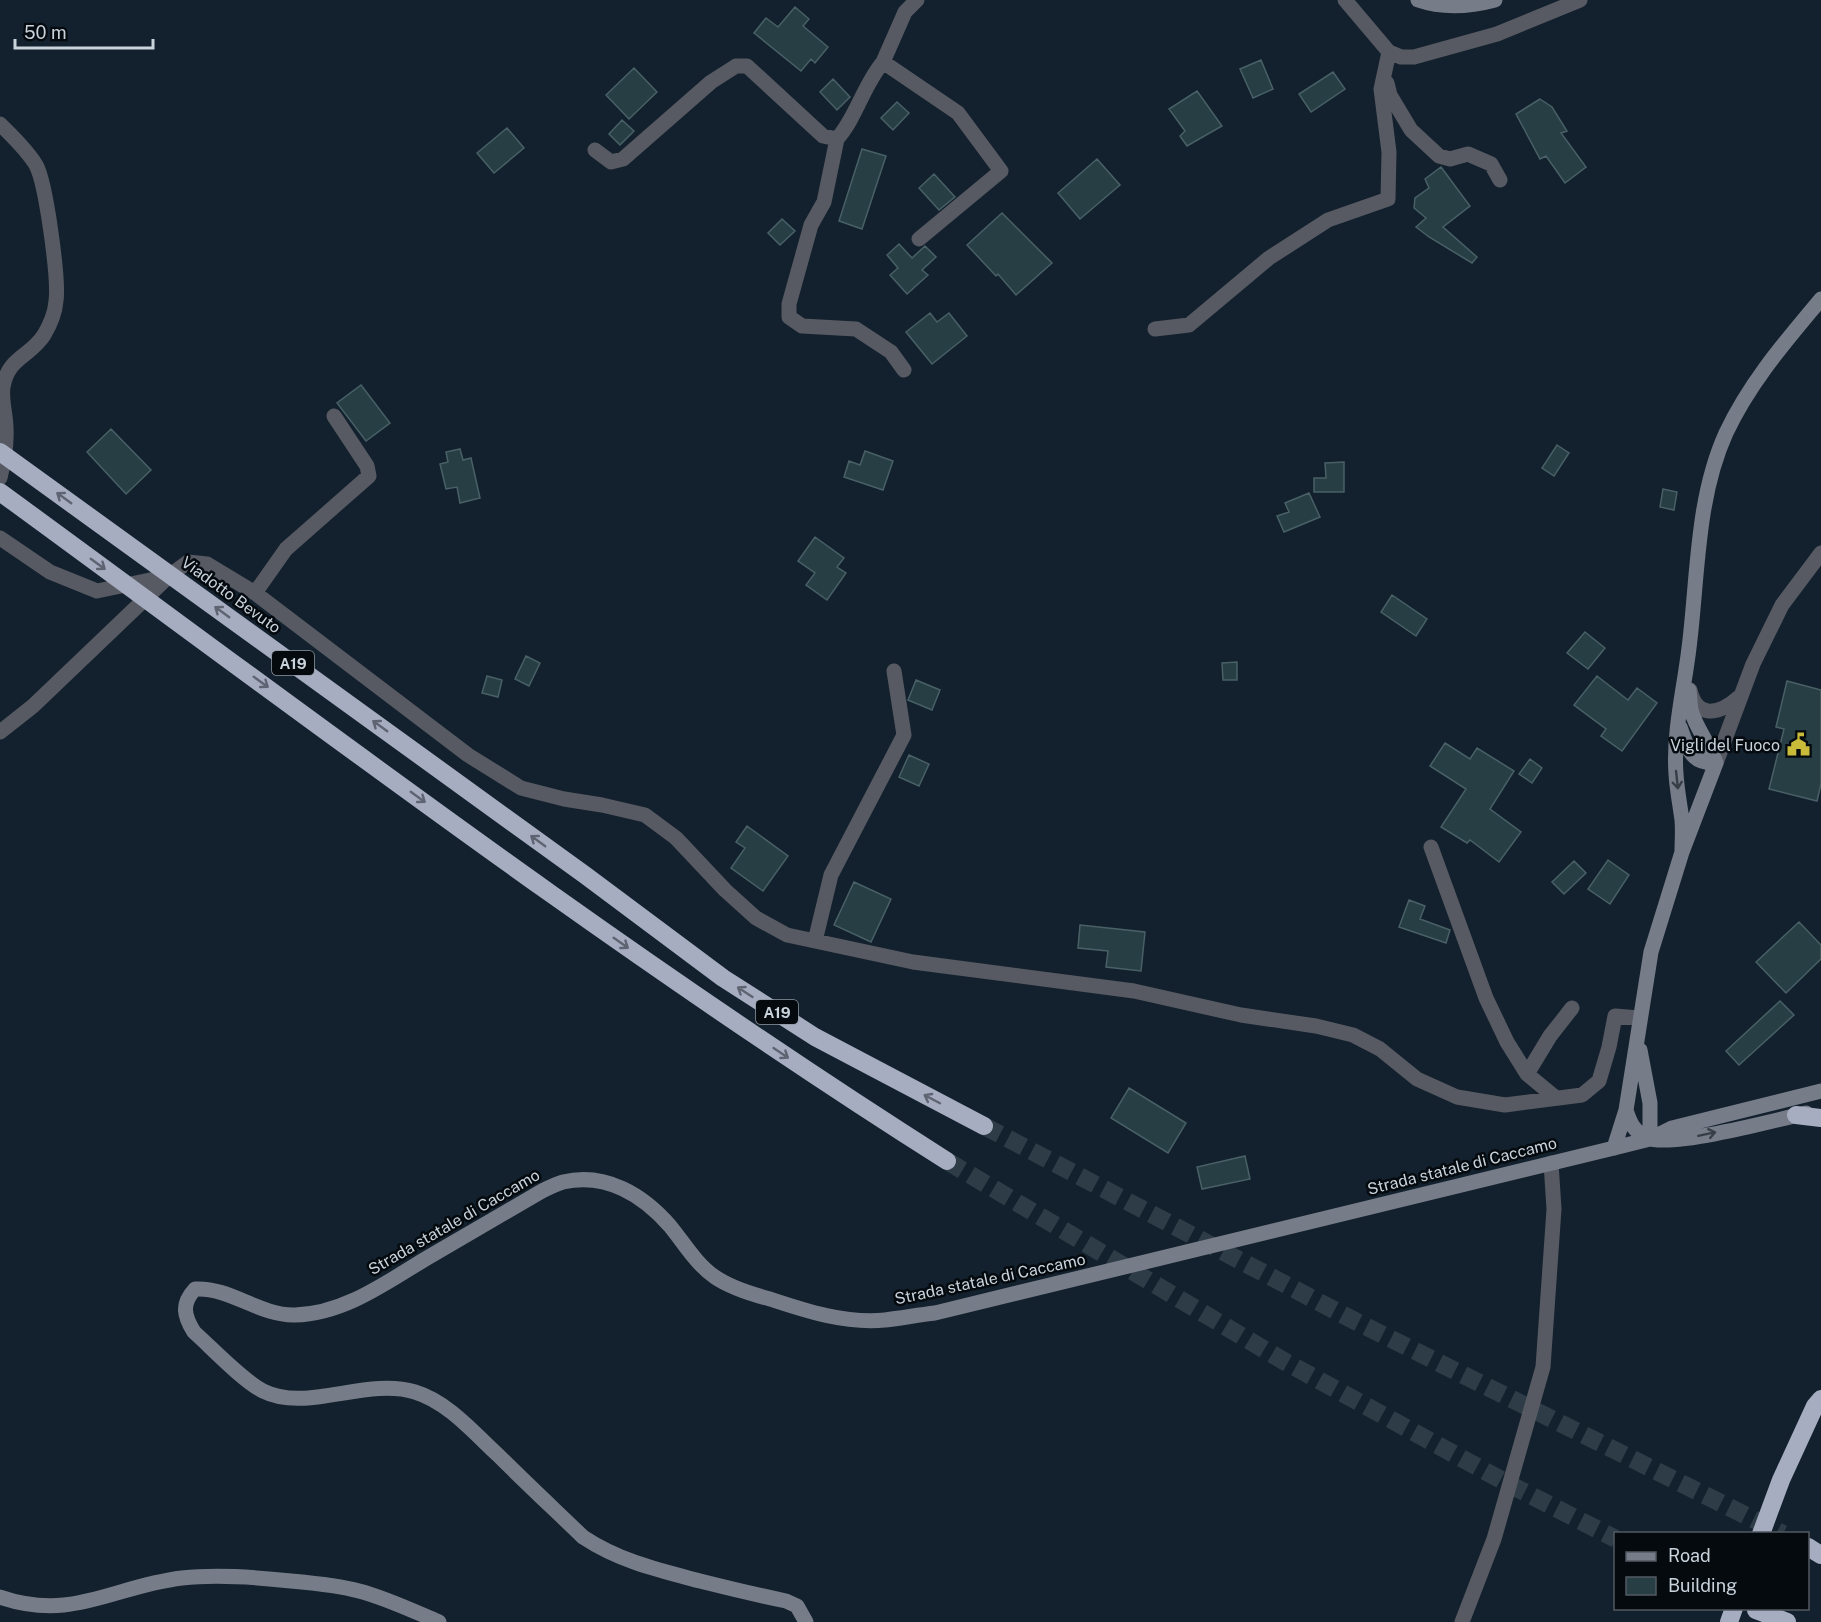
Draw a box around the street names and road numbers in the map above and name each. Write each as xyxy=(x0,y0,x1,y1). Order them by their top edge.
street label: Viadotto Bevuto xyxy=(178,553,284,637)
road number: A19 xyxy=(272,651,314,675)
road number: A19 xyxy=(756,1000,798,1024)
street label: Strada statale di Caccamo xyxy=(1365,1133,1559,1199)
street label: Strada statale di Caccamo xyxy=(365,1165,543,1279)
street label: Strada statale di Caccamo xyxy=(893,1249,1087,1309)

